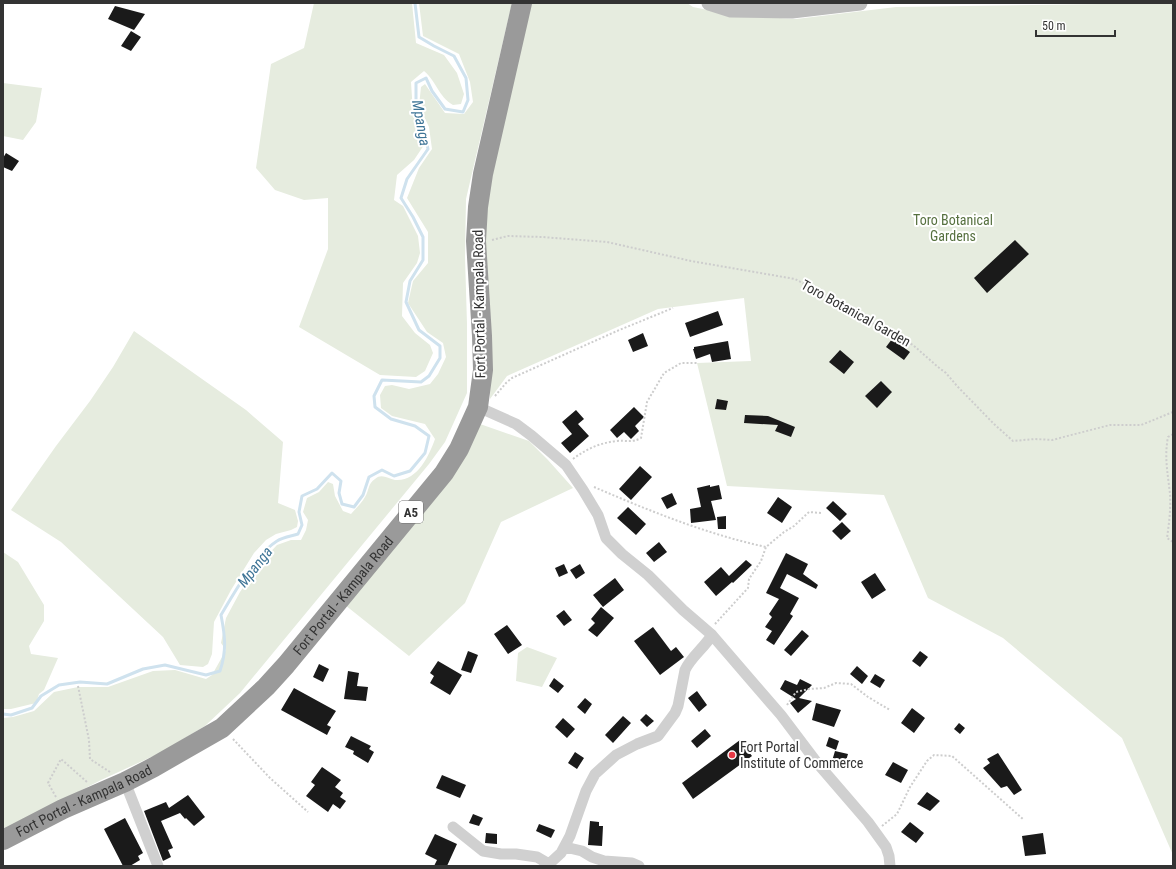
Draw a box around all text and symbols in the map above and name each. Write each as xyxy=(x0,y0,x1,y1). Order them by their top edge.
scale bar xyxy=(1036,12,1115,38)
text: 50 m xyxy=(1042,19,1066,33)
water label: Mpanga xyxy=(408,99,434,147)
park label: Toro Botanical Gardens xyxy=(913,212,993,244)
street label: Fort Portal - Kampala Road xyxy=(470,230,488,378)
street label: Toro Botanical Garden xyxy=(799,276,913,350)
road number: A5 xyxy=(399,501,423,523)
street label: Fort Portal - Kampala Road xyxy=(290,533,397,658)
water label: Mpanga xyxy=(234,543,276,591)
place label: Fort Portal Institute of Commerce xyxy=(740,739,864,771)
marker: Fort Portal Institute of Commerce xyxy=(727,750,737,760)
street label: Fort Portal - Kampala Road xyxy=(13,761,155,840)

